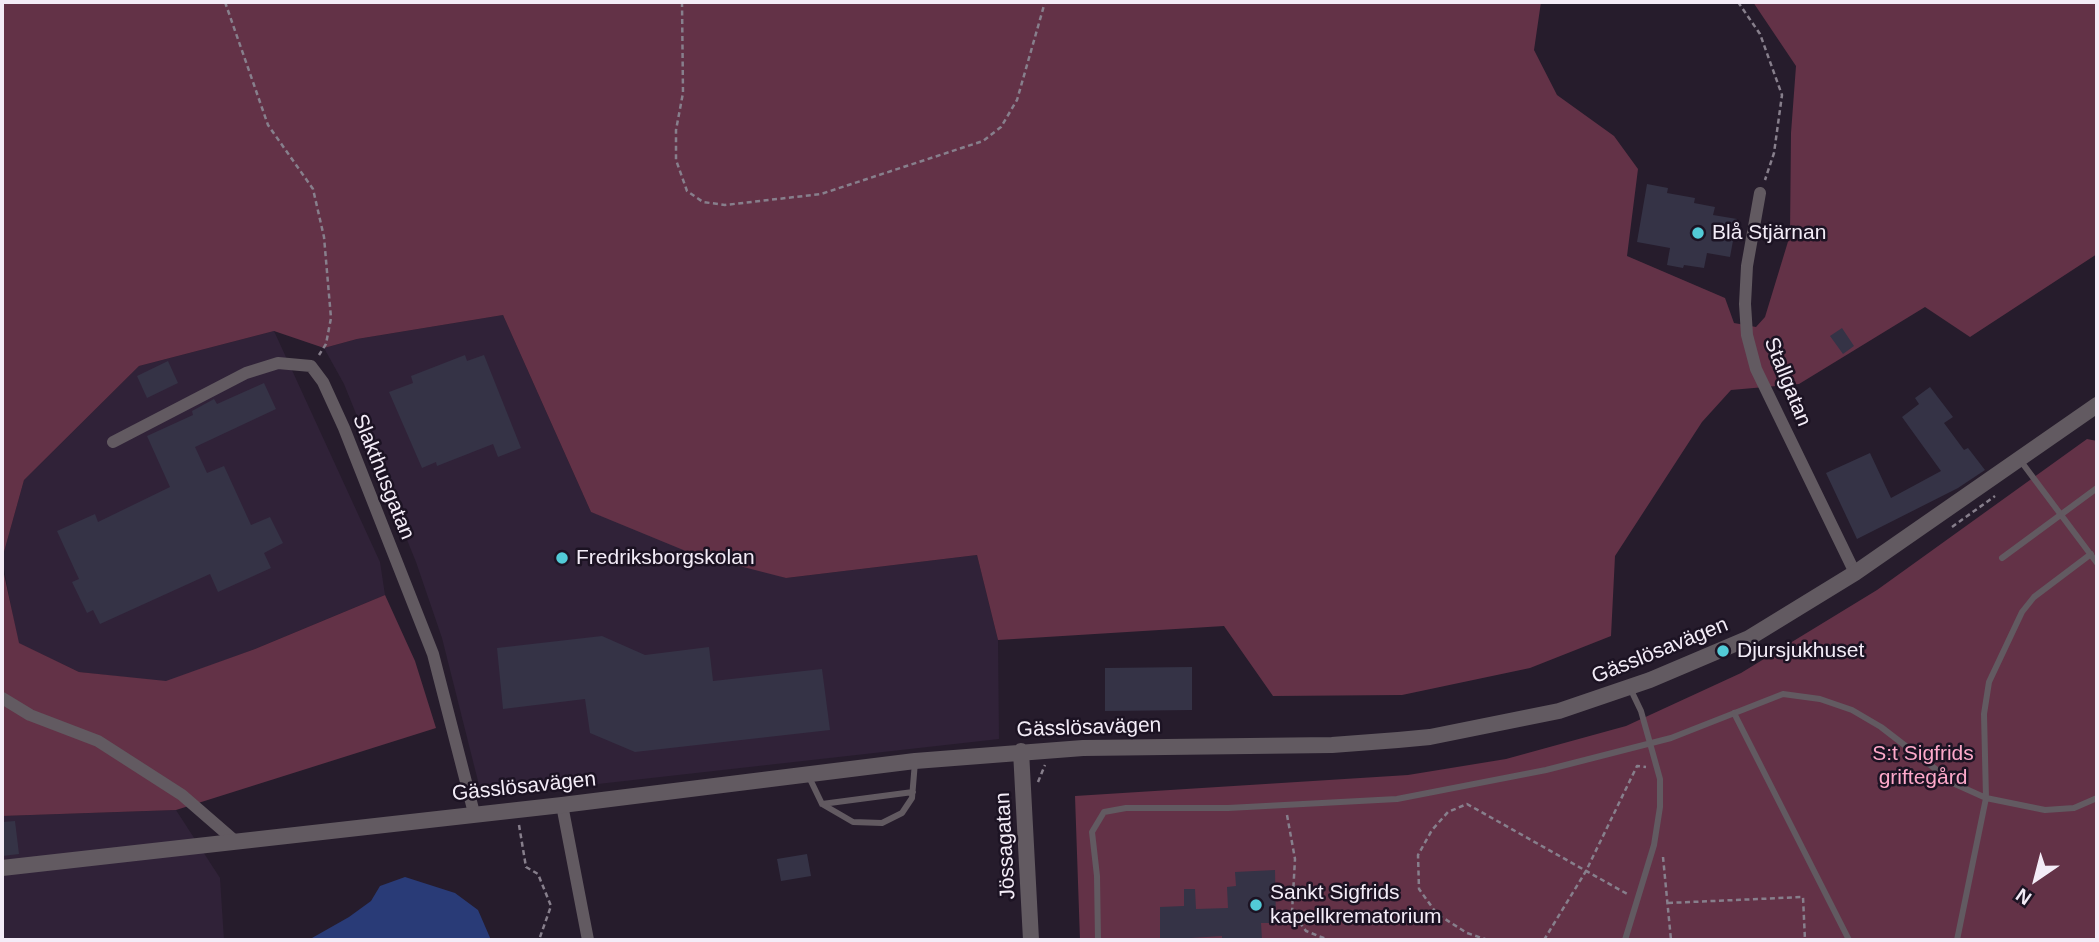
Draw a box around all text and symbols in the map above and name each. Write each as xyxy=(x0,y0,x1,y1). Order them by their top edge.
place label: Blå Stjärnan xyxy=(1712,220,1826,246)
marker: Blå Stjärnan xyxy=(1690,225,1706,241)
street label: Stallgatan xyxy=(1758,334,1816,430)
street label: Slakthusgatan xyxy=(346,411,420,543)
place label: Fredriksborgskolan xyxy=(576,545,755,571)
marker: Fredriksborgskolan xyxy=(554,550,570,566)
street label: Gässlösavägen xyxy=(1588,612,1732,690)
place label: Djursjukhuset xyxy=(1737,638,1864,664)
marker: Djursjukhuset xyxy=(1715,643,1731,659)
street label: Gässlösavägen xyxy=(1016,713,1162,743)
park label: S:t Sigfrids griftegård xyxy=(1872,741,1974,791)
street label: Gässlösavägen xyxy=(451,767,597,807)
street label: Jössagatan xyxy=(991,792,1021,900)
north arrow xyxy=(2001,844,2071,914)
place label: Sankt Sigfrids kapellkrematorium xyxy=(1270,880,1442,930)
text: N xyxy=(2012,884,2035,909)
marker: Sankt Sigfrids kapellkrematorium xyxy=(1248,897,1264,913)

